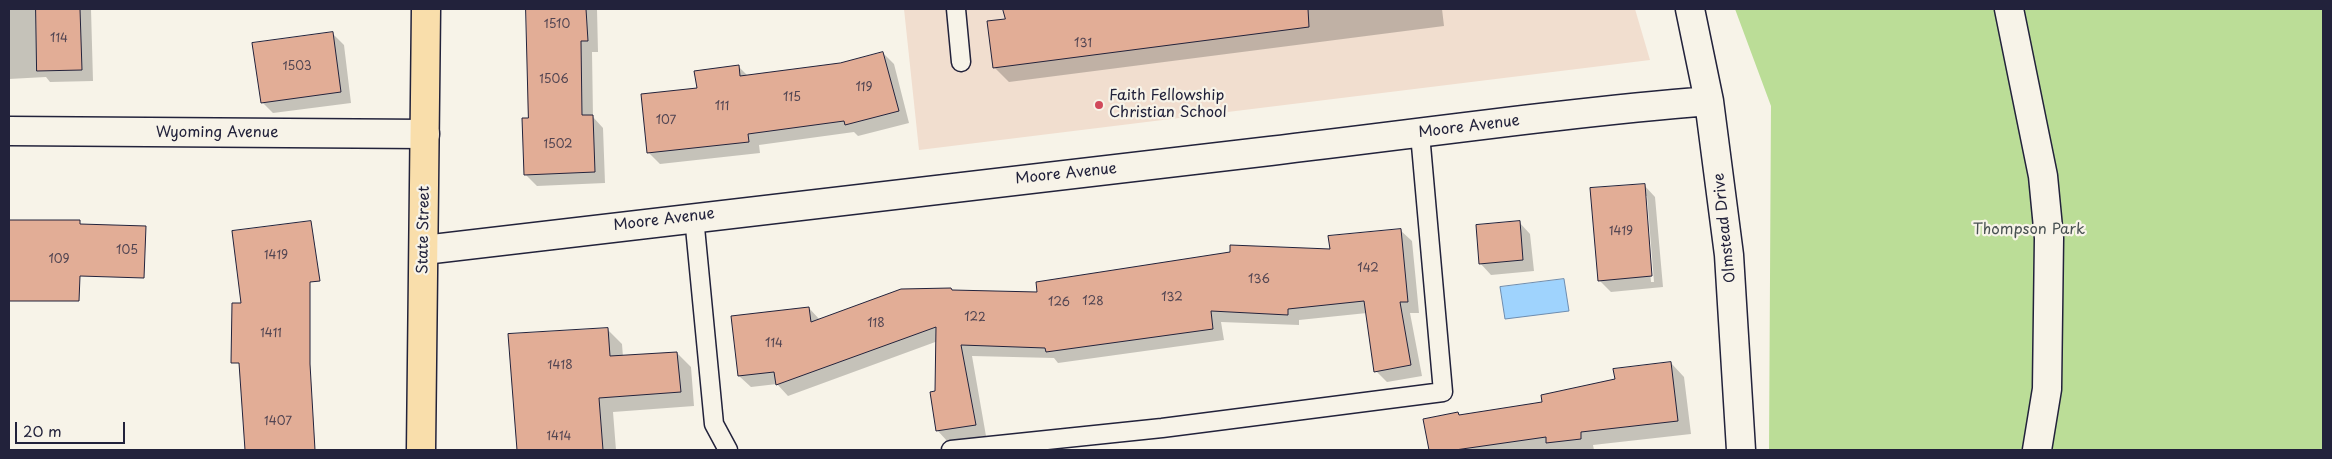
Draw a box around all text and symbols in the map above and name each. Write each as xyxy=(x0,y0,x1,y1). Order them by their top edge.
house number: 1510 xyxy=(544,18,570,32)
house number: 114 xyxy=(50,32,68,46)
house number: 131 xyxy=(1074,37,1092,51)
house number: 1503 xyxy=(282,60,312,74)
house number: 1506 xyxy=(539,73,569,87)
house number: 119 xyxy=(855,81,873,95)
place label: Faith Fellowship Christian School xyxy=(1109,87,1227,122)
house number: 115 xyxy=(783,91,801,105)
marker: Faith Fellowship Christian School xyxy=(1093,99,1105,111)
house number: 111 xyxy=(715,100,729,114)
street label: Moore Avenue xyxy=(1417,112,1521,142)
house number: 107 xyxy=(656,114,676,128)
street label: Wyoming Avenue xyxy=(156,124,278,142)
house number: 1502 xyxy=(543,138,573,152)
street label: Moore Avenue xyxy=(1014,160,1118,188)
street label: Olmstead Drive xyxy=(1710,172,1740,284)
street label: State Street xyxy=(414,186,434,274)
street label: Moore Avenue xyxy=(612,205,716,235)
park label: Thompson Park xyxy=(1973,221,2085,239)
house number: 1419 xyxy=(1609,225,1633,239)
house number: 105 xyxy=(116,244,138,258)
house number: 1419 xyxy=(264,249,288,263)
house number: 109 xyxy=(48,253,70,267)
house number: 142 xyxy=(1357,262,1379,276)
house number: 136 xyxy=(1248,273,1270,287)
house number: 132 xyxy=(1161,291,1183,305)
house number: 128 xyxy=(1082,295,1104,309)
house number: 126 xyxy=(1048,296,1070,310)
house number: 122 xyxy=(964,311,986,325)
house number: 118 xyxy=(867,317,885,331)
house number: 1411 xyxy=(260,327,282,341)
house number: 114 xyxy=(765,337,783,351)
house number: 1418 xyxy=(547,359,573,373)
scale bar xyxy=(18,412,128,444)
house number: 1407 xyxy=(264,415,292,429)
text: 20 m xyxy=(23,419,62,442)
house number: 1414 xyxy=(546,430,572,444)

